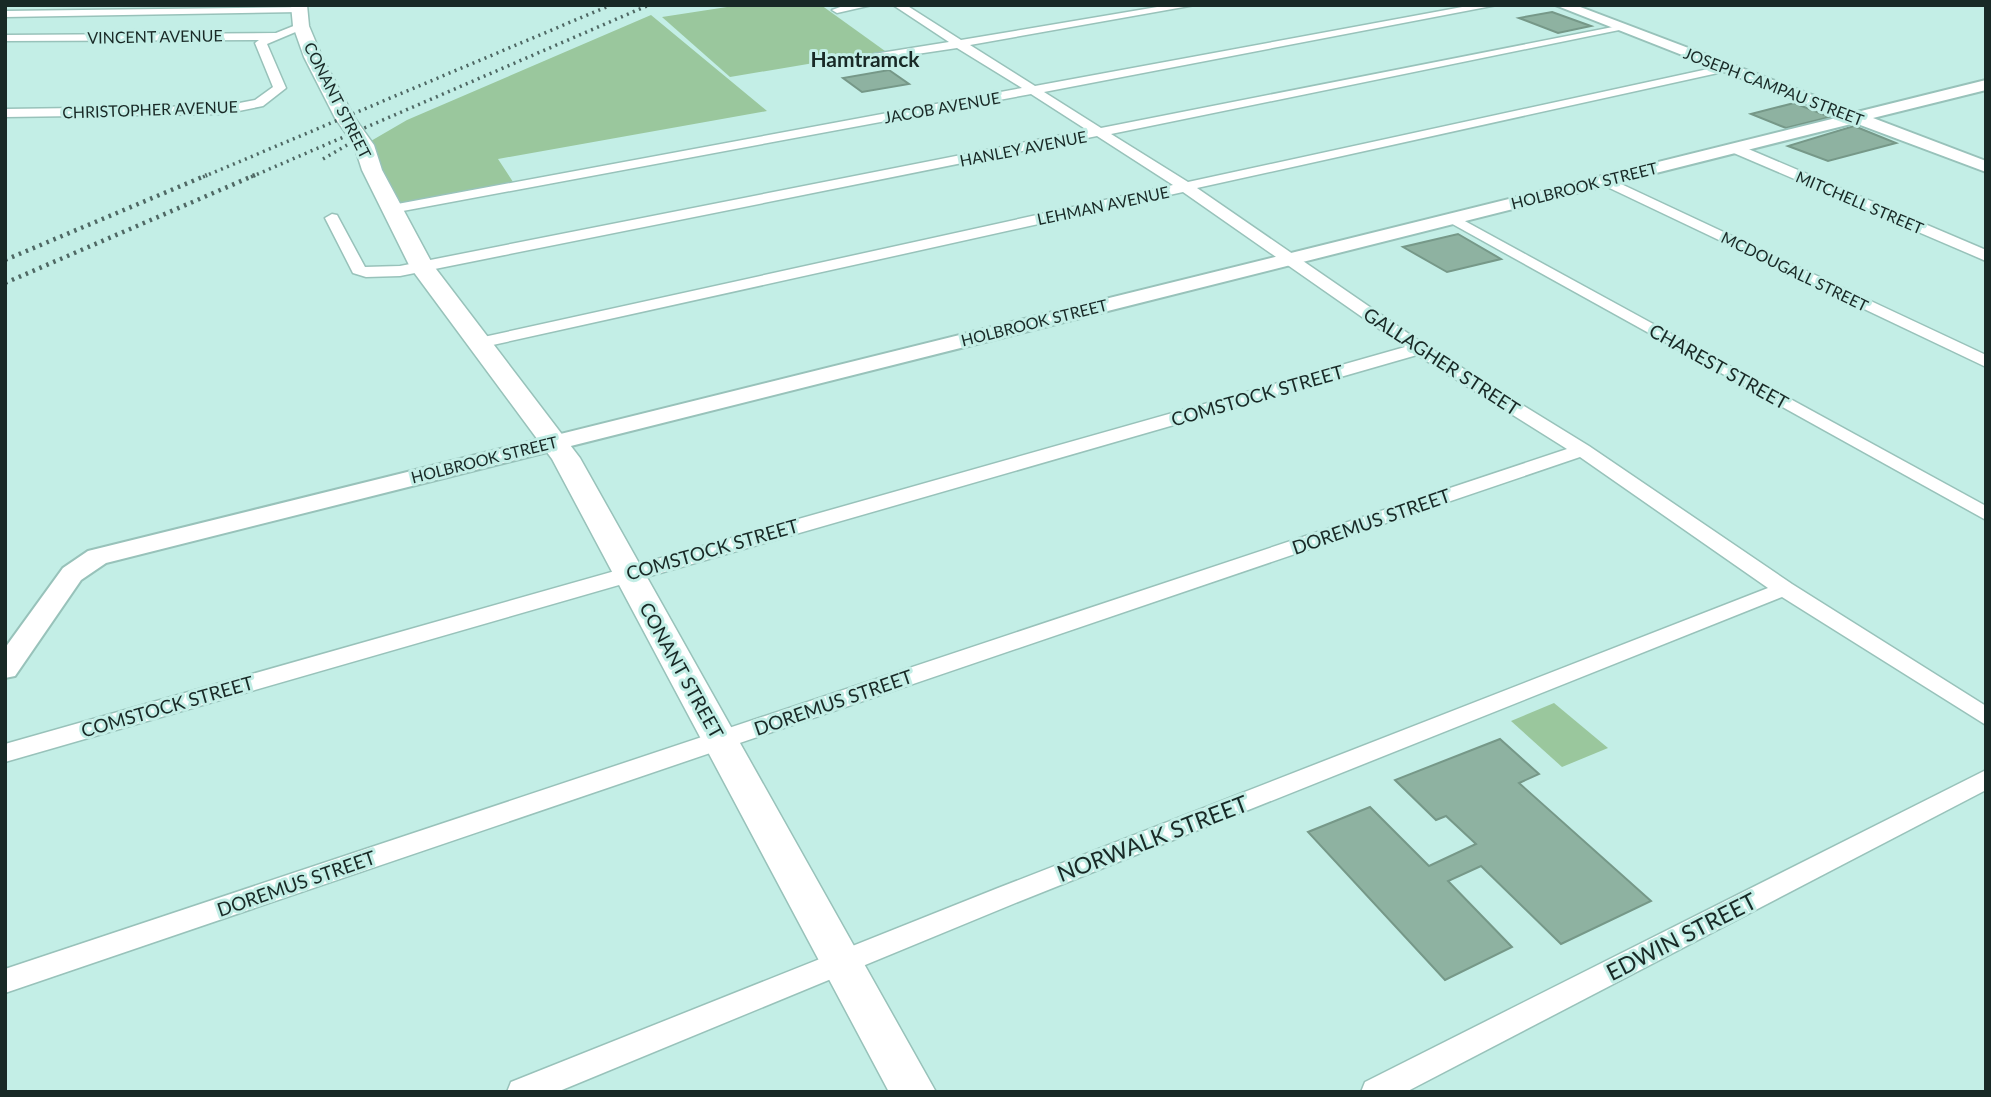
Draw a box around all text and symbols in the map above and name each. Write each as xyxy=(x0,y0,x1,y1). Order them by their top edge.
street label: VINCENT AVENUE xyxy=(87,25,223,47)
street label: CONANT STREET xyxy=(301,39,376,162)
street label: JOSEPH CAMPAU STREET xyxy=(1681,43,1867,129)
district label: Hamtramck xyxy=(810,46,920,71)
street label: JACOB AVENUE xyxy=(882,87,1002,127)
street label: CHRISTOPHER AVENUE xyxy=(62,96,238,122)
street label: HANLEY AVENUE xyxy=(958,126,1088,170)
street label: HOLBROOK STREET xyxy=(1509,158,1660,212)
street label: MITCHELL STREET xyxy=(1793,167,1927,238)
street label: LEHMAN AVENUE xyxy=(1035,182,1171,228)
street label: MCDOUGALL STREET xyxy=(1719,227,1872,315)
street label: HOLBROOK STREET xyxy=(959,295,1110,349)
street label: GALLAGHER STREET xyxy=(1360,302,1524,420)
street label: CHAREST STREET xyxy=(1645,318,1793,414)
street label: COMSTOCK STREET xyxy=(1168,359,1346,431)
street label: HOLBROOK STREET xyxy=(409,432,560,486)
street label: DOREMUS STREET xyxy=(1289,483,1453,559)
street label: COMSTOCK STREET xyxy=(623,513,801,585)
street label: CONANT STREET xyxy=(635,598,729,742)
street label: DOREMUS STREET xyxy=(751,664,915,740)
street label: COMSTOCK STREET xyxy=(78,670,256,742)
street label: NORWALK STREET xyxy=(1053,789,1252,887)
street label: DOREMUS STREET xyxy=(214,845,378,921)
street label: EDWIN STREET xyxy=(1601,886,1761,986)

